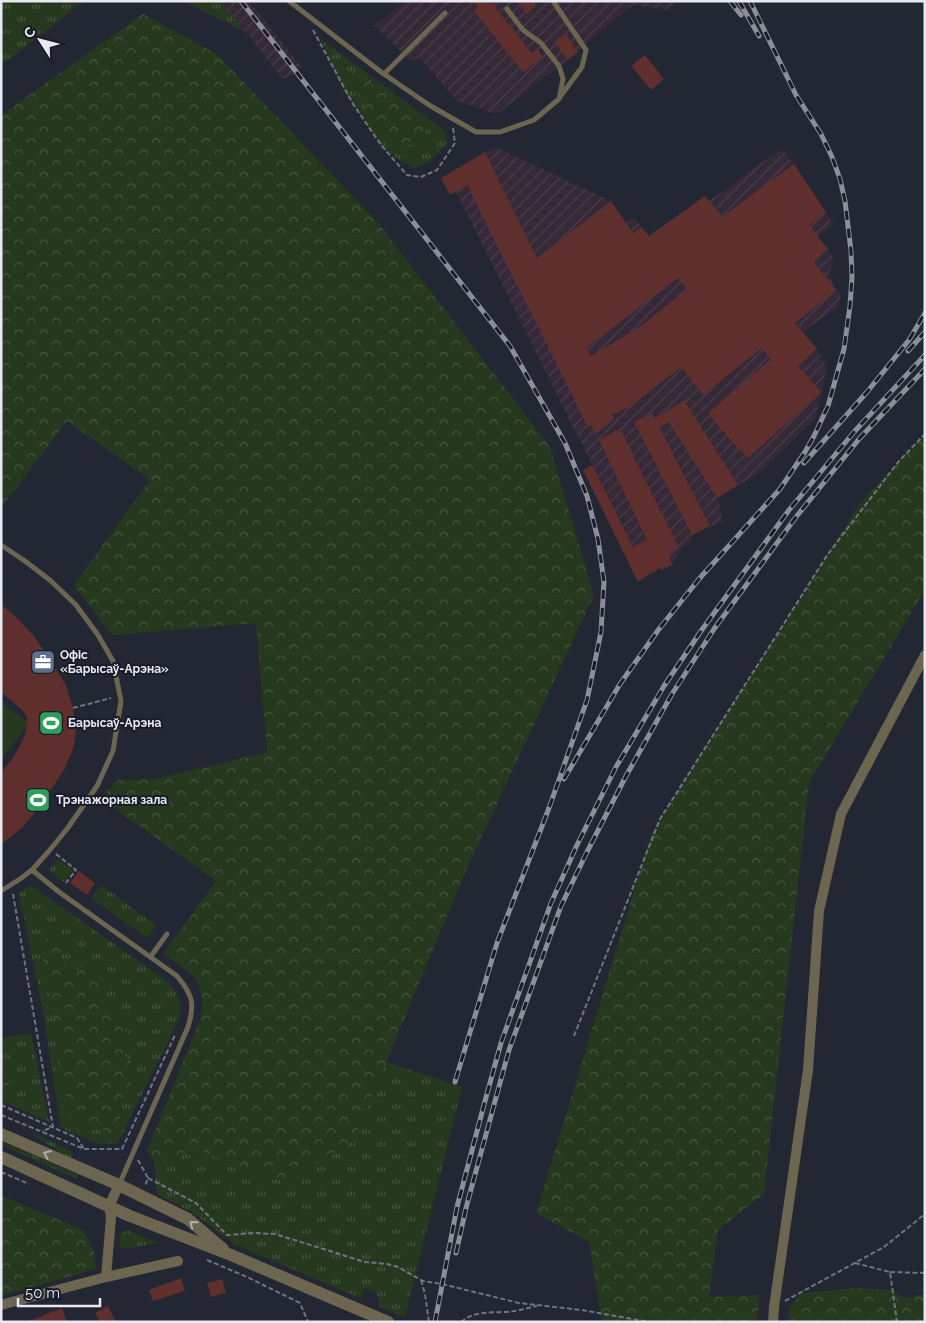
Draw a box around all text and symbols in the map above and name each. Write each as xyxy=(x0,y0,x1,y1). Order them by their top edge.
north arrow xyxy=(15,15,65,65)
text: С xyxy=(20,23,39,41)
place label: Офіс «Барысаў-Арэна» xyxy=(60,648,169,676)
office icon: Офіс «Барысаў-Арэна» xyxy=(30,649,56,675)
sports icon: Барысаў-Арэна xyxy=(38,710,64,736)
place label: Барысаў-Арэна xyxy=(68,716,161,730)
sports icon: Трэнажорная зала xyxy=(25,787,51,813)
place label: Трэнажорная зала xyxy=(56,793,167,807)
one-way arrow xyxy=(43,1149,52,1160)
one-way arrow xyxy=(190,1221,199,1229)
scale bar xyxy=(18,1276,100,1308)
text: 50 m xyxy=(25,1284,60,1302)

